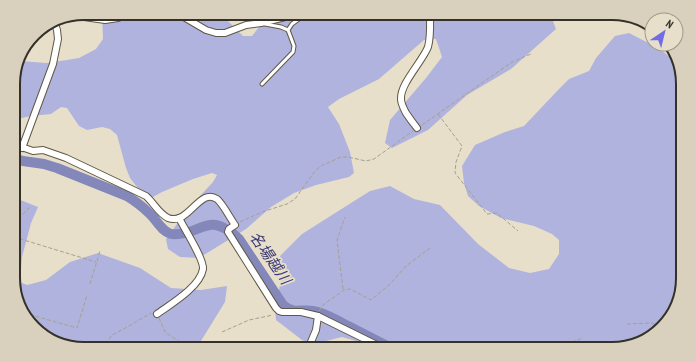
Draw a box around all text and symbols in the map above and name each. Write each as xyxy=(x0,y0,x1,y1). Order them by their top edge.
north arrow xyxy=(644,12,684,52)
text: N xyxy=(663,16,676,31)
water label: 名場越川 xyxy=(245,228,297,289)

